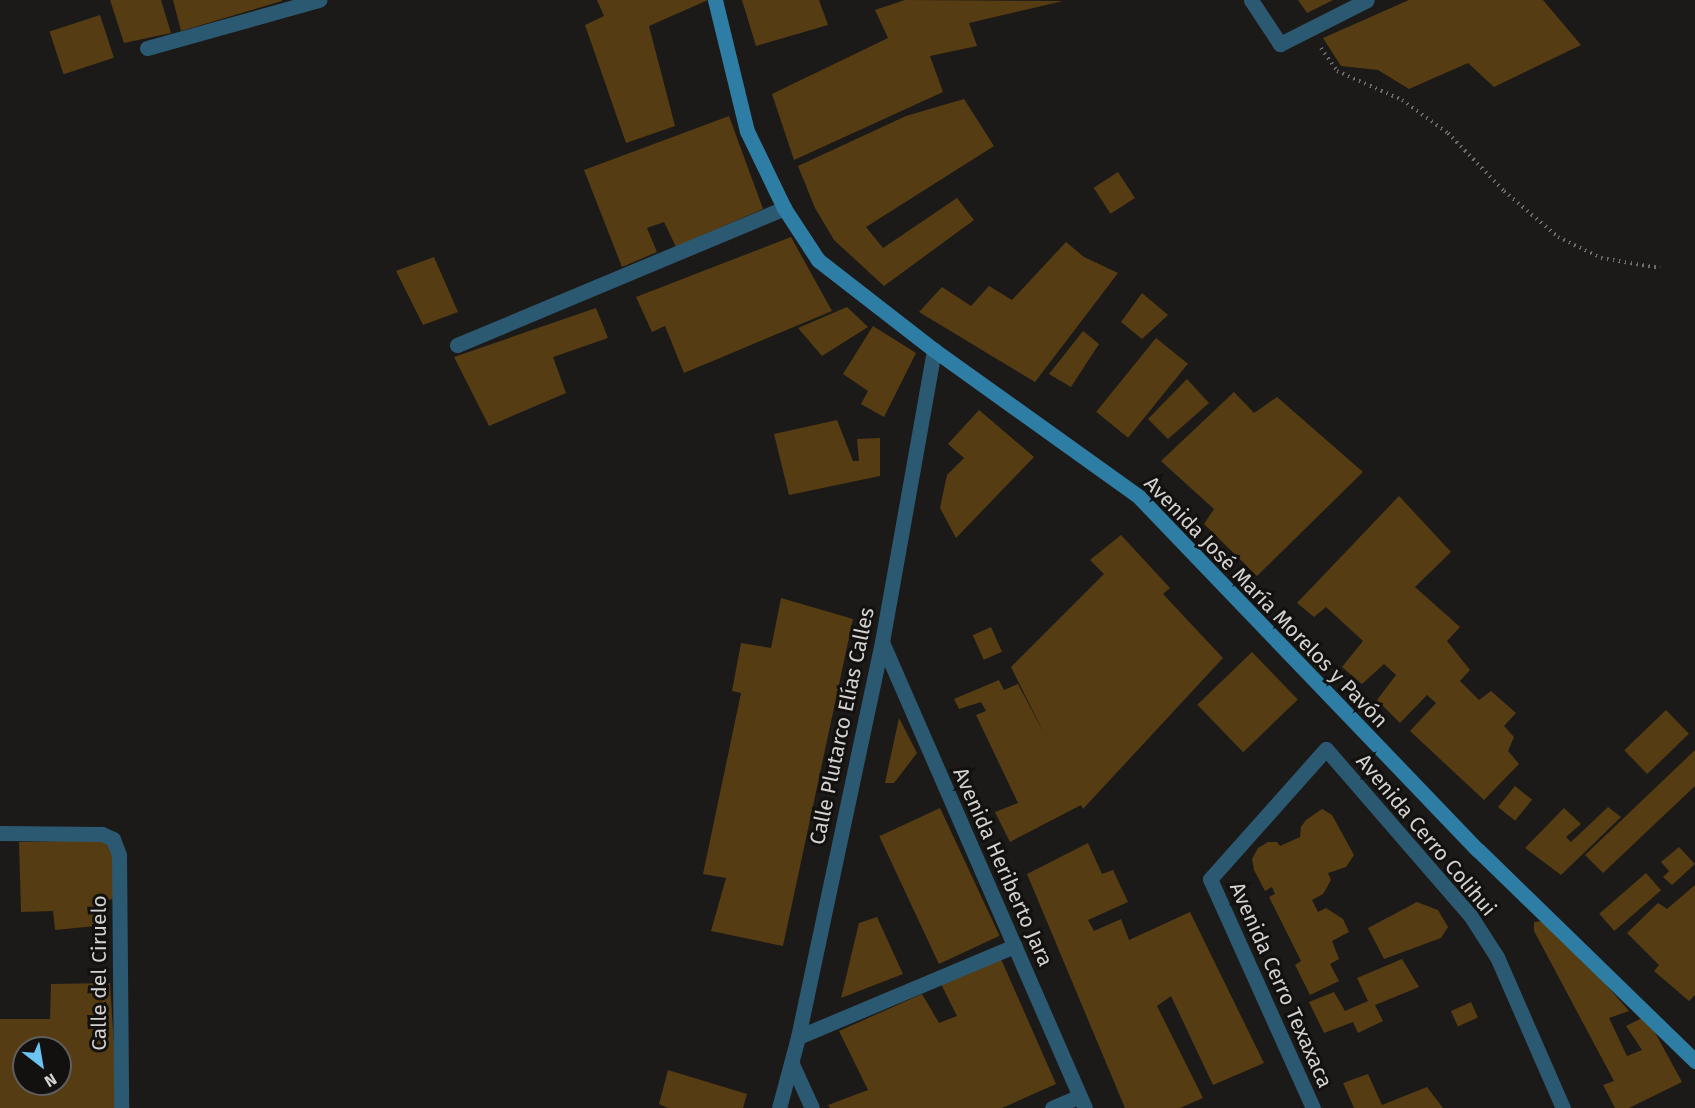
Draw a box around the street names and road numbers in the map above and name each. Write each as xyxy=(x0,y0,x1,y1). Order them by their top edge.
street label: Avenida José María Morelos y Pavón xyxy=(1139,471,1393,733)
street label: Calle Plutarco Elías Calles xyxy=(805,605,879,847)
street label: Avenida Cerro Colihui xyxy=(1351,749,1501,921)
street label: Avenida Heriberto Jara xyxy=(948,764,1058,970)
street label: Avenida Cerro Texaxaca xyxy=(1224,878,1338,1092)
street label: Calle del Ciruelo xyxy=(86,895,112,1051)

